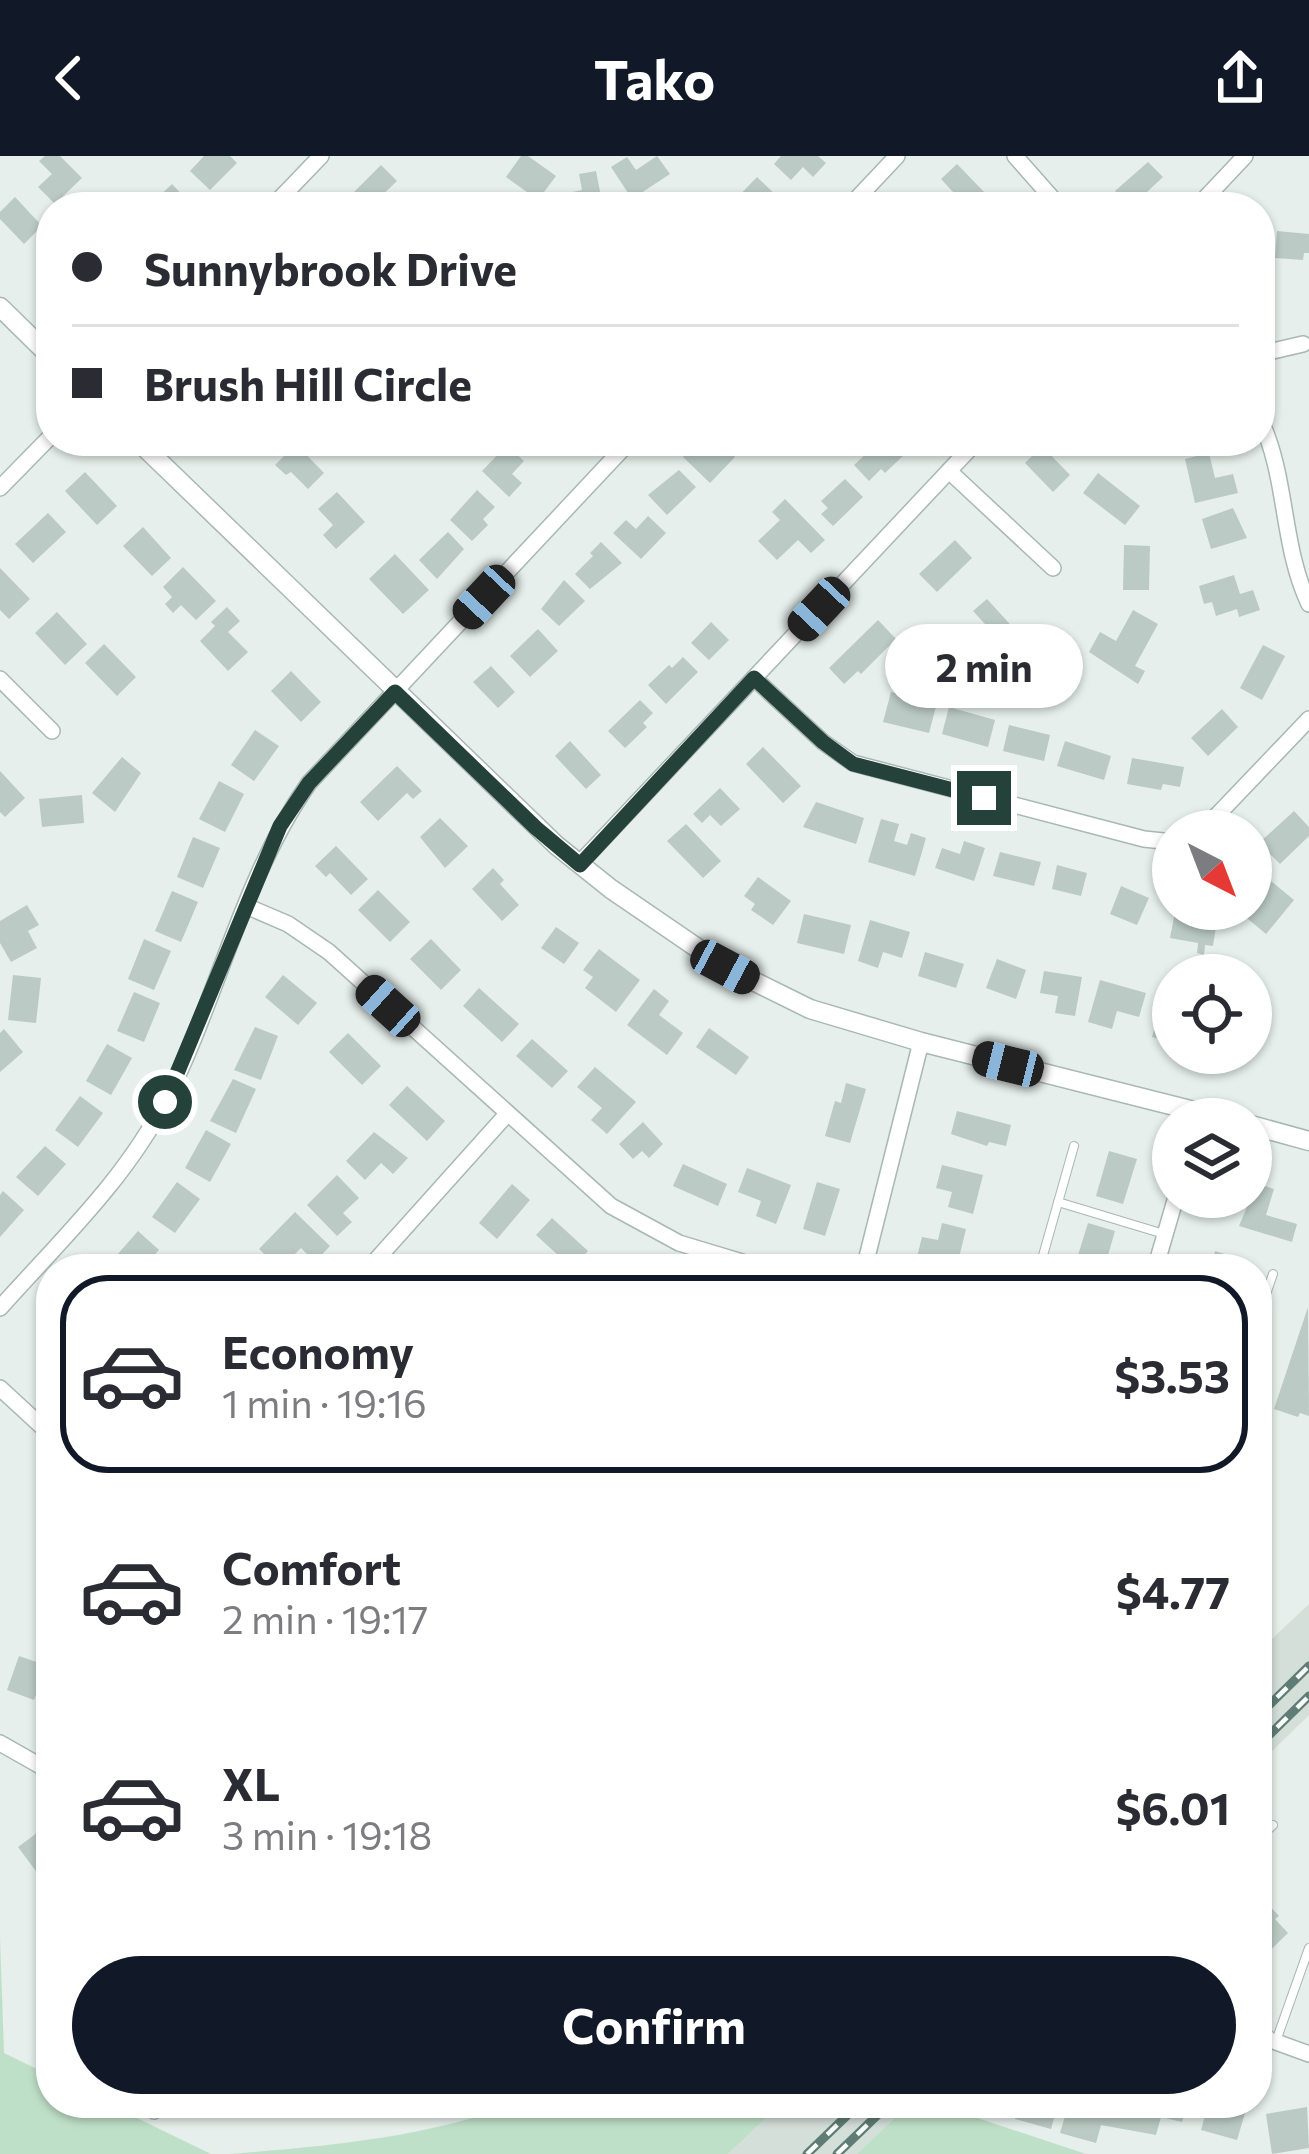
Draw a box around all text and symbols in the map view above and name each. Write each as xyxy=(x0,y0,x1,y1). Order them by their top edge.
icon: back xyxy=(36,45,102,111)
text: Tako xyxy=(594,45,715,111)
icon: share xyxy=(1207,45,1273,111)
text: Sunnybrook Drive xyxy=(144,240,517,295)
text: Brush Hill Circle xyxy=(144,355,472,410)
car xyxy=(446,558,522,636)
car xyxy=(781,570,857,648)
callout: 2 min xyxy=(885,624,1083,708)
text: 2 min xyxy=(935,642,1033,690)
route end xyxy=(957,771,1011,825)
north arrow xyxy=(1152,810,1272,930)
map controls xyxy=(1152,810,1272,1218)
car xyxy=(685,934,765,1000)
button: locate xyxy=(1152,954,1272,1074)
car xyxy=(349,969,427,1043)
car xyxy=(969,1038,1047,1090)
route start xyxy=(138,1075,192,1129)
button: layers xyxy=(1152,1098,1272,1218)
icon: car xyxy=(78,1320,186,1428)
text: Economy xyxy=(222,1323,414,1378)
text: $3.53 xyxy=(1114,1347,1230,1402)
text: 1 min · 19:16 xyxy=(222,1378,427,1426)
icon: car xyxy=(78,1536,186,1644)
text: Comfort xyxy=(222,1539,401,1594)
text: $4.77 xyxy=(1116,1563,1230,1618)
text: 2 min · 19:17 xyxy=(222,1594,428,1642)
icon: car xyxy=(78,1752,186,1860)
text: XL xyxy=(222,1755,280,1810)
text: $6.01 xyxy=(1115,1779,1230,1834)
text: 3 min · 19:18 xyxy=(222,1810,432,1858)
button: Confirm xyxy=(72,1956,1236,2094)

